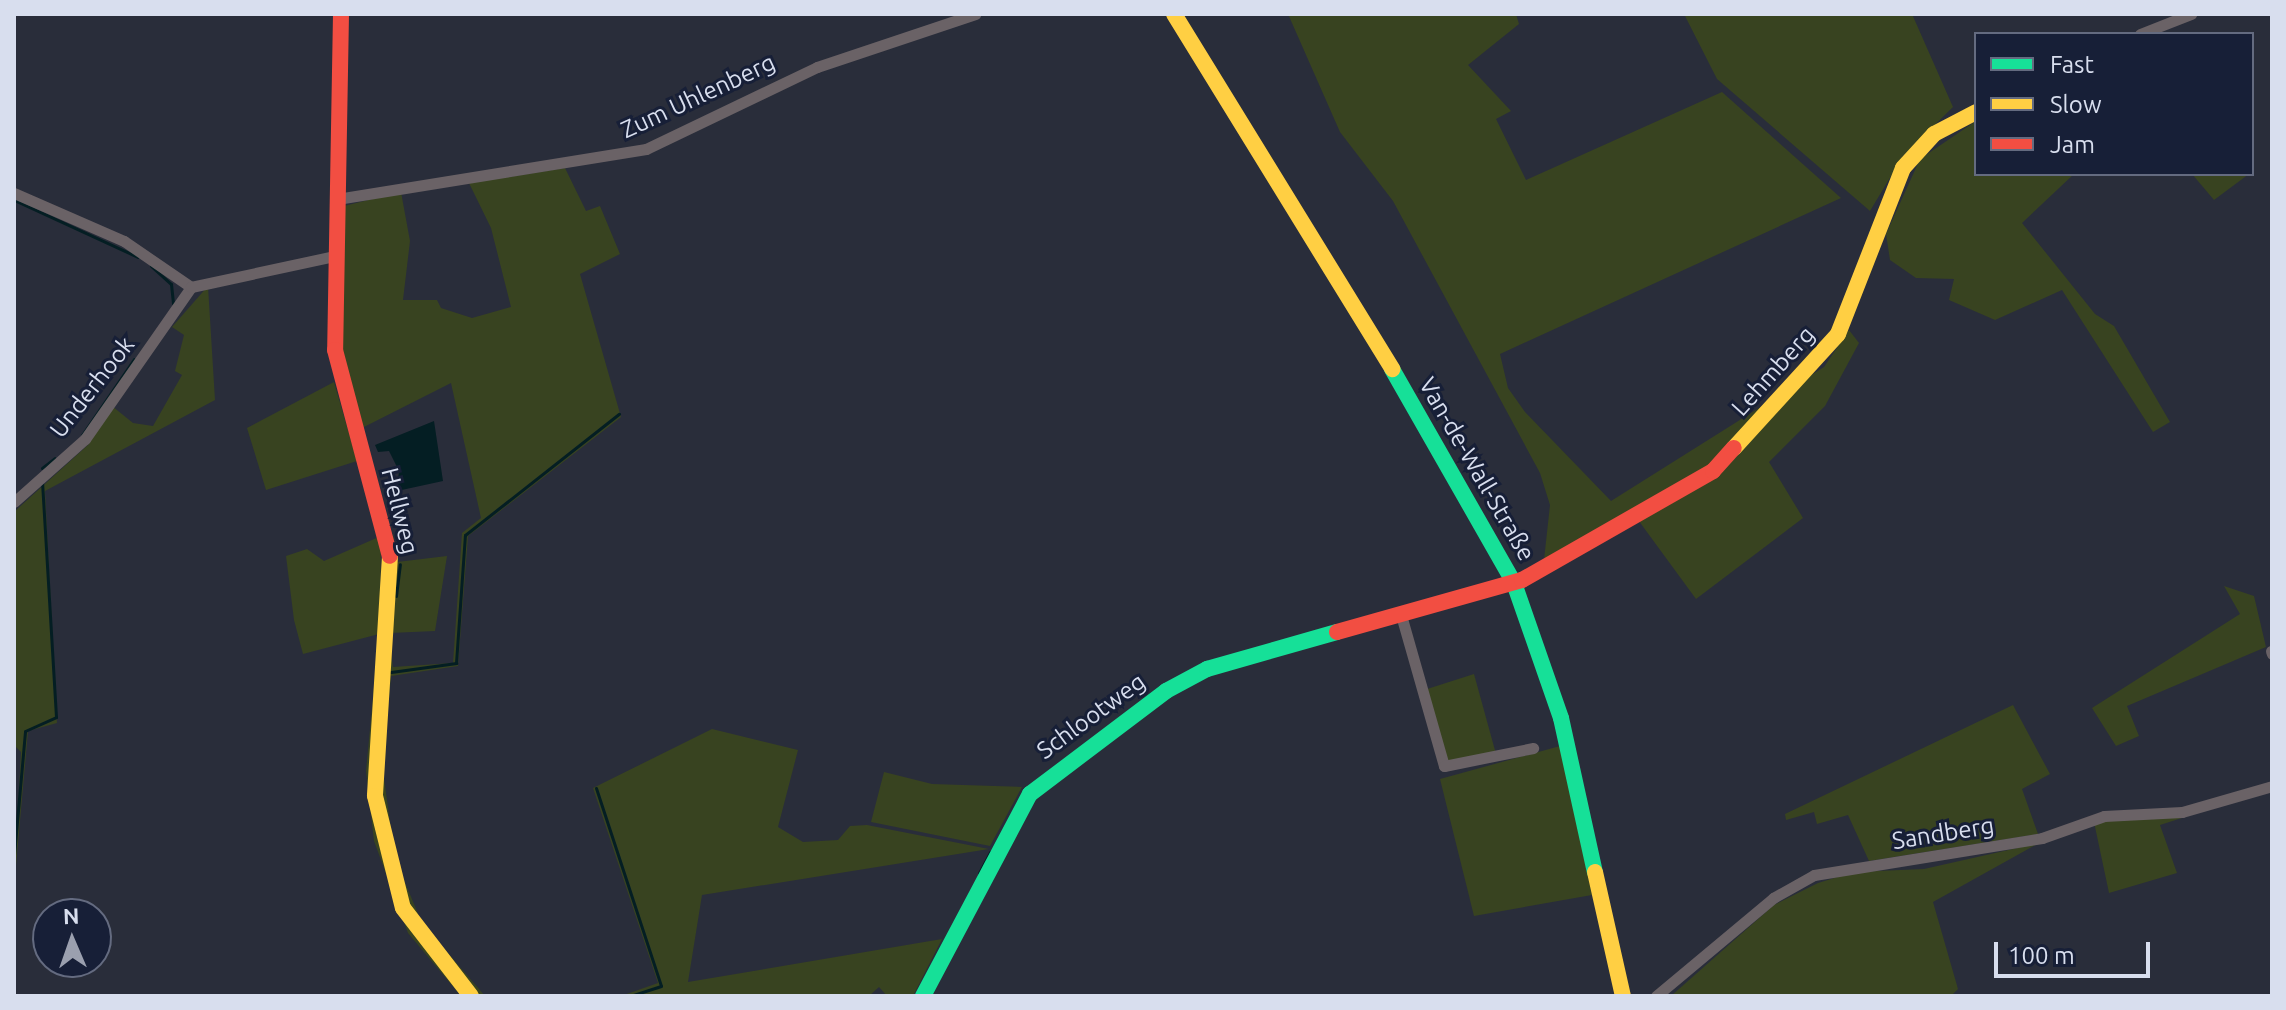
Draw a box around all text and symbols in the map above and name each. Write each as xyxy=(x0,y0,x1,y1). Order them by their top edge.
legend xyxy=(1974,32,2254,176)
street label: Zum Uhlenberg xyxy=(616,48,780,144)
text: Fast xyxy=(2050,51,2094,78)
text: Slow xyxy=(2050,91,2102,118)
text: Jam xyxy=(2050,131,2095,158)
street label: Lehmberg xyxy=(1725,320,1821,422)
street label: Underhook xyxy=(44,331,140,443)
street label: Van-de-Wall-Straße xyxy=(1413,372,1541,566)
street label: Hellweg xyxy=(375,465,425,557)
street label: Schlootweg xyxy=(1031,667,1151,765)
street label: Sandberg xyxy=(1890,811,1996,855)
north arrow xyxy=(32,898,112,978)
text: N xyxy=(63,903,80,928)
scale bar xyxy=(1998,926,2154,976)
text: 100 m xyxy=(2008,942,2075,969)

